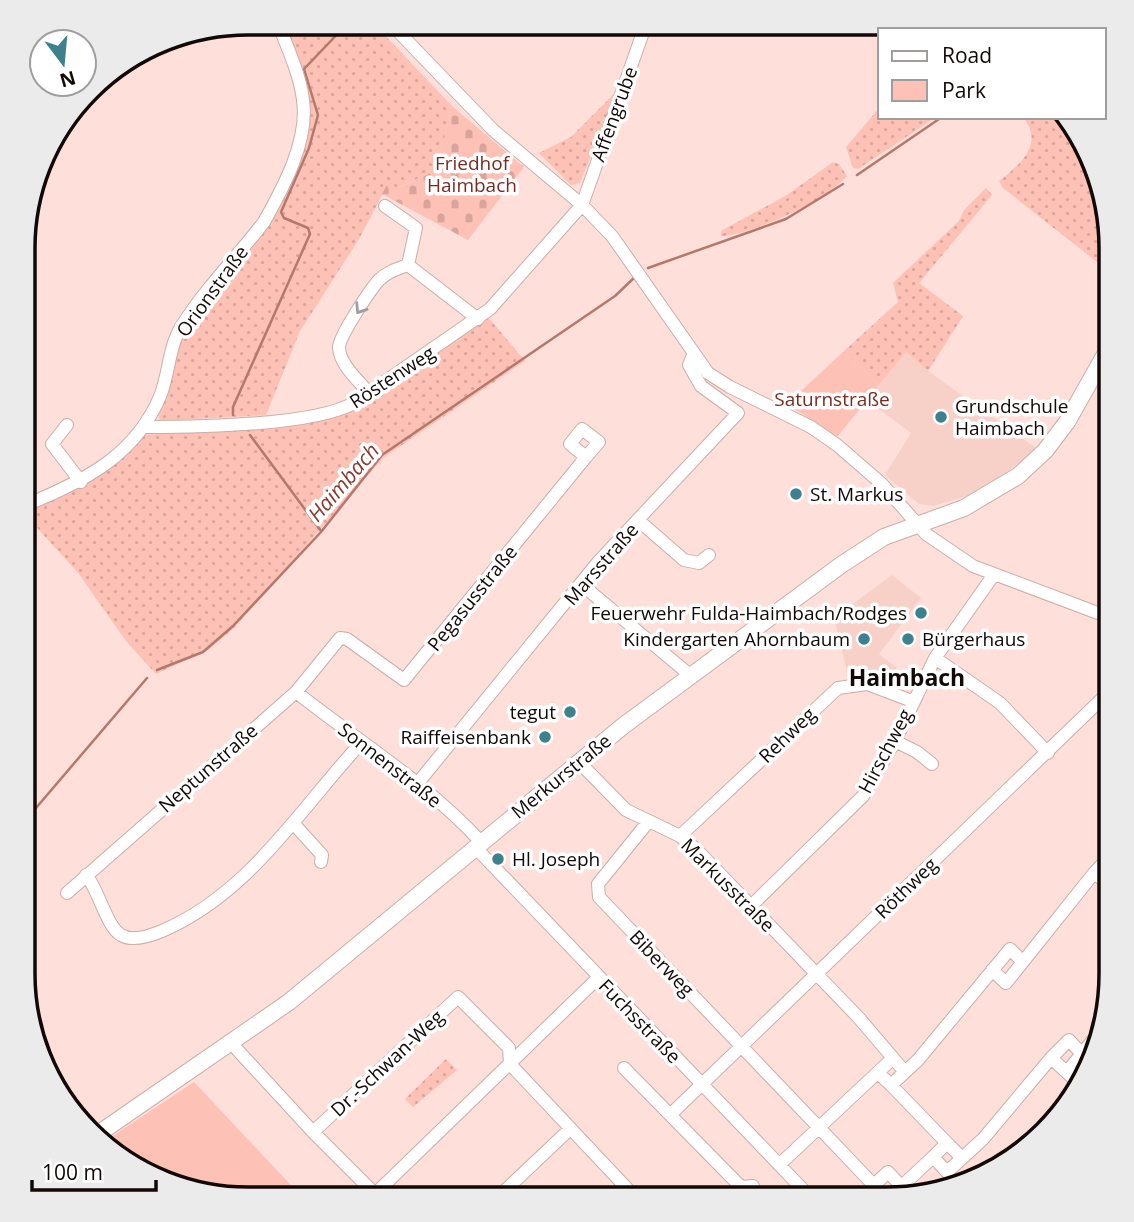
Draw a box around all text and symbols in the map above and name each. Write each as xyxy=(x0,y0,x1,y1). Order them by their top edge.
north arrow xyxy=(28,28,98,98)
legend xyxy=(878,28,1106,119)
text: Road xyxy=(942,41,992,69)
street label: Affengrube xyxy=(585,63,643,165)
text: N xyxy=(57,65,79,94)
text: Park xyxy=(942,76,986,104)
park label: Friedhof Haimbach xyxy=(427,150,517,198)
street label: Orionstraße xyxy=(170,240,254,342)
one-way arrow xyxy=(355,301,368,314)
street label: Röstenweg xyxy=(344,340,440,414)
park label: Saturnstraße xyxy=(774,386,890,412)
place label: Grundschule Haimbach xyxy=(955,393,1068,441)
marker: Grundschule Haimbach xyxy=(933,409,949,425)
water label: Haimbach xyxy=(301,437,385,527)
place label: St. Markus xyxy=(810,481,903,507)
marker: St. Markus xyxy=(788,486,804,502)
street label: Marsstraße xyxy=(558,517,644,611)
street label: Pegasusstraße xyxy=(421,540,523,656)
place label: Feuerwehr Fulda-Haimbach/Rodges xyxy=(590,600,907,626)
marker: Feuerwehr Fulda-Haimbach/Rodges xyxy=(913,605,929,621)
place label: Kindergarten Ahornbaum xyxy=(623,626,850,652)
place label: Bürgerhaus xyxy=(922,626,1025,652)
marker: Kindergarten Ahornbaum xyxy=(856,631,872,647)
marker: Bürgerhaus xyxy=(900,631,916,647)
district label: Haimbach xyxy=(849,661,965,693)
place label: tegut xyxy=(510,699,556,725)
street label: Rehweg xyxy=(753,701,821,769)
marker: tegut xyxy=(562,704,578,720)
street label: Hirschweg xyxy=(852,704,918,798)
street label: Sonnenstraße xyxy=(333,717,447,813)
street label: Neptunstraße xyxy=(153,718,263,818)
place label: Raiffeisenbank xyxy=(400,724,531,750)
street label: Merkurstraße xyxy=(506,728,616,824)
marker: Raiffeisenbank xyxy=(537,729,553,745)
street label: Markusstraße xyxy=(675,832,781,938)
place label: Hl. Joseph xyxy=(512,846,600,872)
marker: Hl. Joseph xyxy=(490,851,506,867)
street label: Röthweg xyxy=(869,852,943,924)
street label: Biberweg xyxy=(624,924,700,1002)
street label: Fuchsstraße xyxy=(593,973,687,1069)
street label: Dr.-Schwan-Weg xyxy=(325,1004,449,1122)
scale bar xyxy=(32,1148,156,1192)
text: 100 m xyxy=(42,1158,103,1186)

